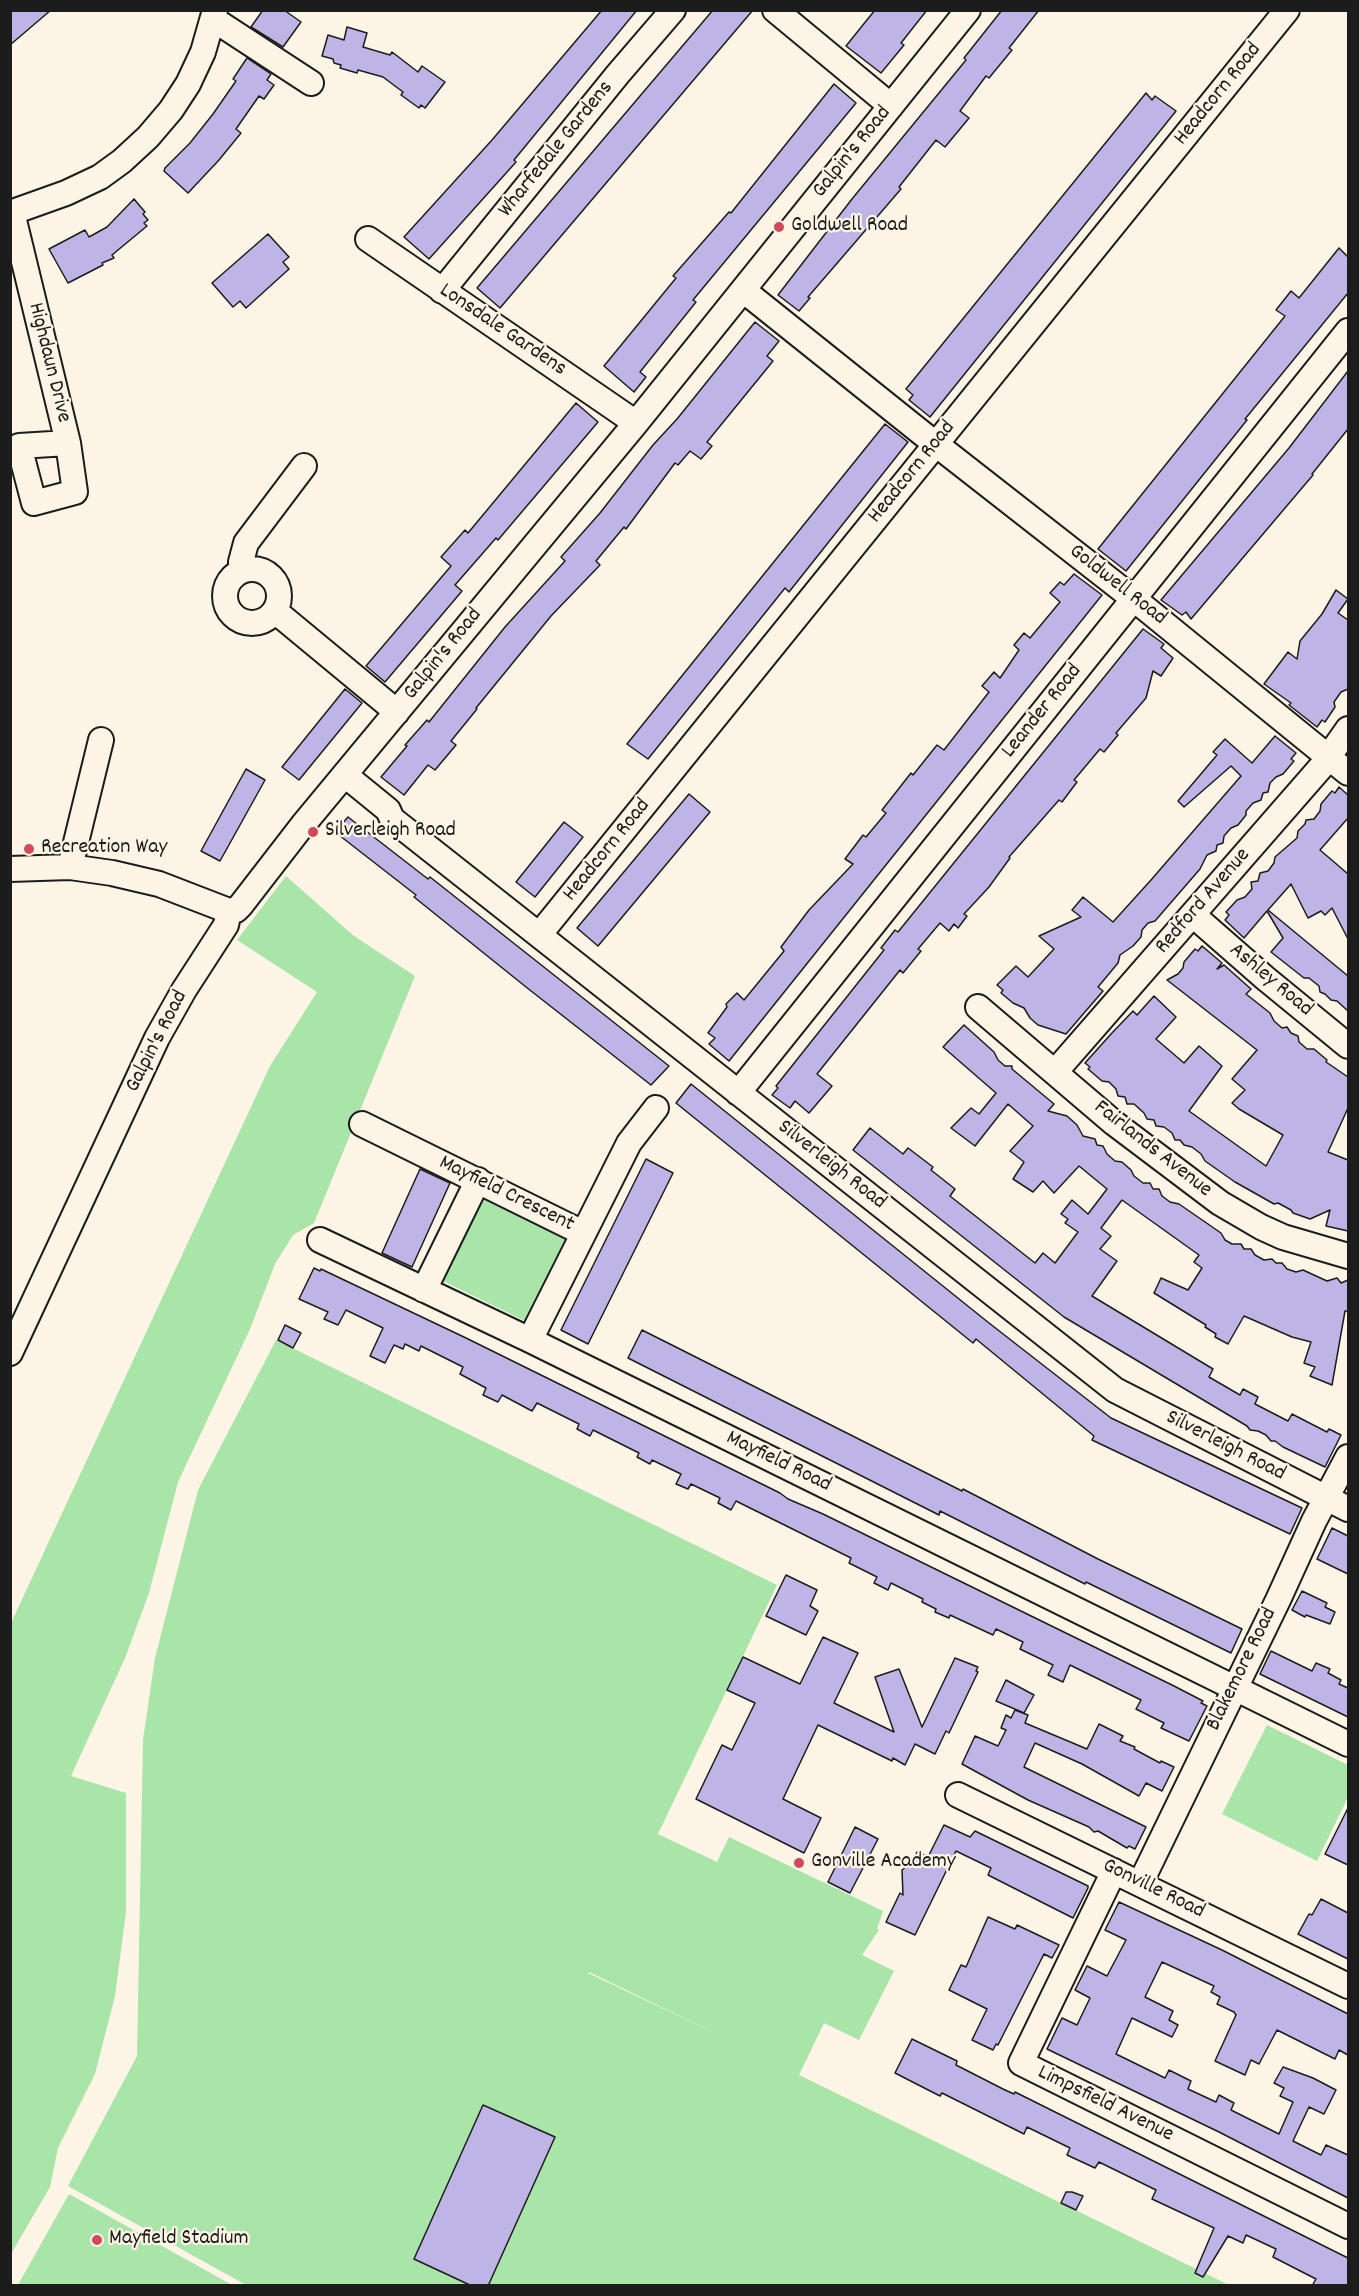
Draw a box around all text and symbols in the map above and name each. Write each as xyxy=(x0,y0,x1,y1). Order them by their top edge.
street label: Headcorn Road xyxy=(1169,38,1269,152)
street label: Wharfedale Gardens xyxy=(494,76,620,224)
street label: Galpin's Road xyxy=(808,102,898,204)
place label: Goldwell Road xyxy=(791,214,908,240)
marker: Goldwell Road xyxy=(772,220,786,234)
street label: Lonsdale Gardens xyxy=(433,279,571,383)
street label: Highdaun Drive xyxy=(20,300,76,426)
street label: Headcorn Road xyxy=(863,416,963,530)
street label: Goldwell Road xyxy=(1063,540,1171,632)
street label: Galpin's Road xyxy=(399,604,489,706)
street label: Leander Road xyxy=(997,660,1089,764)
street label: Headcorn Road xyxy=(558,794,658,908)
place label: Silverleigh Road xyxy=(325,819,456,845)
marker: Silverleigh Road xyxy=(306,825,320,839)
place label: Recreation Way xyxy=(41,836,167,862)
marker: Recreation Way xyxy=(22,842,36,856)
street label: Redford Avenue xyxy=(1151,844,1257,960)
street label: Ashley Road xyxy=(1223,938,1317,1024)
street label: Galpin's Road xyxy=(121,987,195,1097)
street label: Fairlands Avenue xyxy=(1088,1096,1216,1204)
street label: Silverleigh Road xyxy=(771,1115,891,1217)
street label: Mayfield Crescent xyxy=(434,1151,578,1239)
street label: Silverleigh Road xyxy=(1161,1406,1289,1488)
street label: Mayfield Road xyxy=(721,1426,835,1500)
street label: Blakemore Road xyxy=(1202,1604,1284,1736)
place label: Gonville Academy xyxy=(811,1850,956,1876)
street label: Gonville Road xyxy=(1098,1854,1208,1926)
marker: Gonville Academy xyxy=(792,1856,806,1870)
street label: Limpsfield Avenue xyxy=(1033,2061,1177,2149)
place label: Mayfield Stadium xyxy=(109,2227,249,2253)
marker: Mayfield Stadium xyxy=(90,2233,104,2247)

